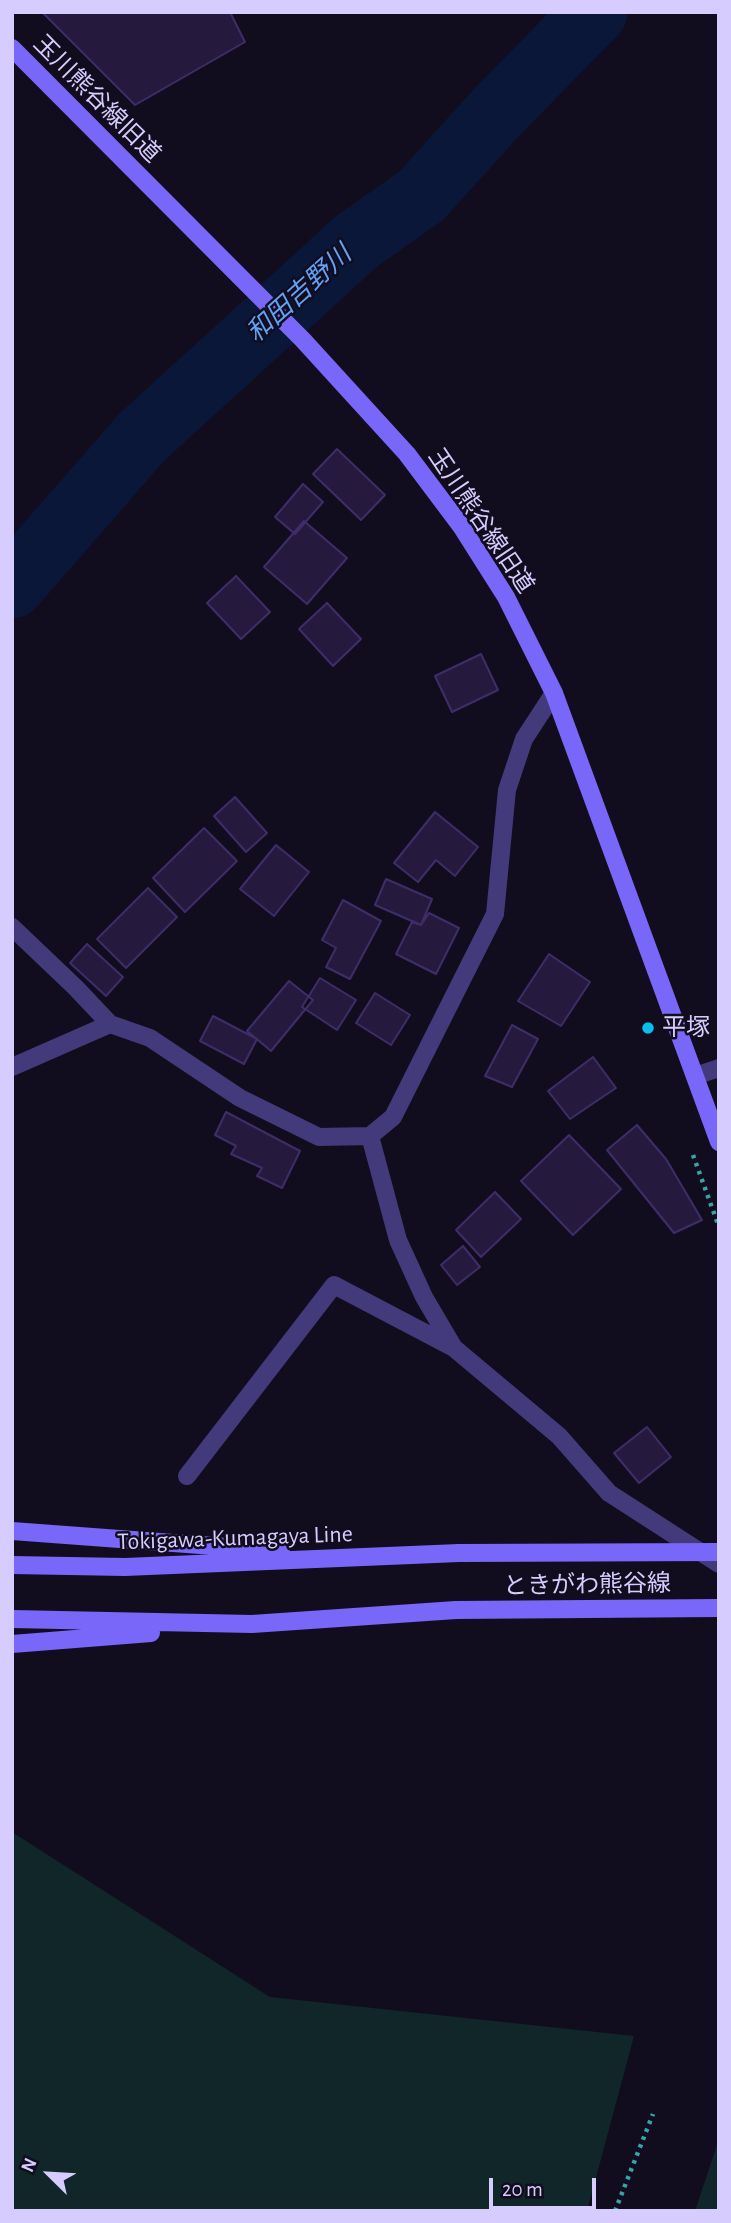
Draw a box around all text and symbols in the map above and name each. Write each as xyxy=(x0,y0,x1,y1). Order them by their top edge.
street label: 玉川熊谷線旧道 xyxy=(27,29,167,169)
water label: 和田吉野川 xyxy=(240,239,358,349)
street label: 玉川熊谷線旧道 xyxy=(422,443,540,599)
place label: 平塚 xyxy=(662,1014,710,1042)
marker: 平塚 xyxy=(640,1020,656,1036)
street label: Tokigawa-Kumagaya Line xyxy=(117,1519,353,1557)
street label: ときがわ熊谷線 xyxy=(503,1569,671,1601)
north arrow xyxy=(14,2139,84,2209)
text: N xyxy=(18,2155,41,2175)
scale bar xyxy=(493,2164,600,2208)
text: 20 m xyxy=(502,2179,543,2200)

